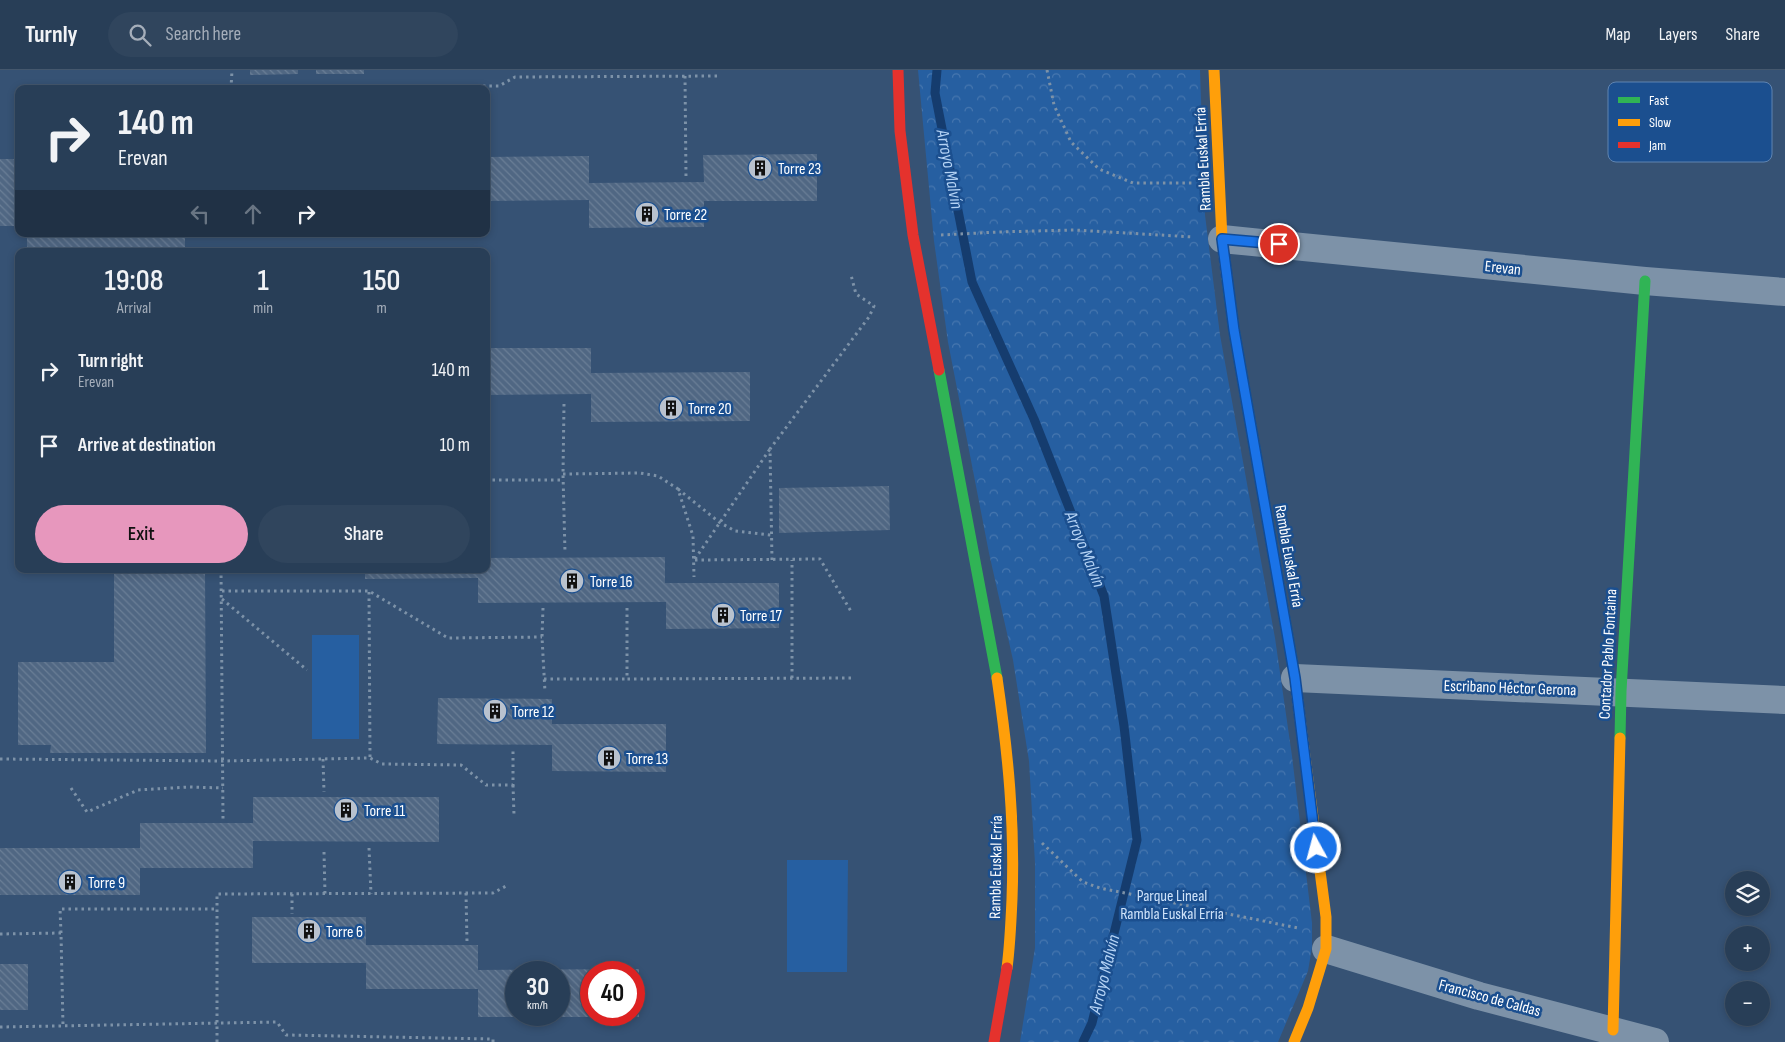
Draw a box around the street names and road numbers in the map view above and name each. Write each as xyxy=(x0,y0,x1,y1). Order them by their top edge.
street label: Rambla Euskal Erría xyxy=(1191,107,1216,211)
street label: Erevan xyxy=(1484,257,1522,280)
street label: Rambla Euskal Erría xyxy=(1270,504,1307,609)
street label: Contador Pablo Fontaina xyxy=(1596,588,1621,720)
street label: Escribano Héctor Gerona xyxy=(1443,677,1577,700)
street label: Rambla Euskal Erría xyxy=(986,815,1007,919)
street label: Francisco de Caldas xyxy=(1436,976,1543,1021)

